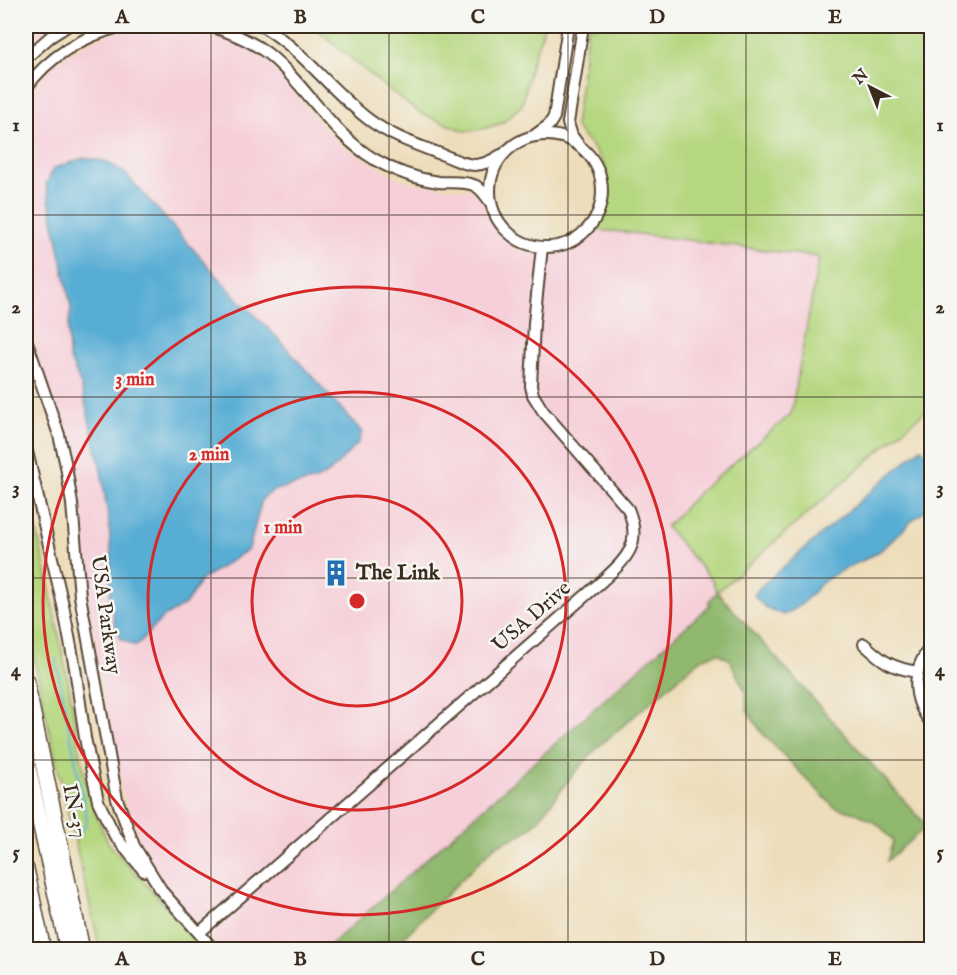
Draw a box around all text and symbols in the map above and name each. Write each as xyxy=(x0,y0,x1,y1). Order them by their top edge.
text: A xyxy=(114,5,130,30)
text: B xyxy=(293,5,307,30)
text: C xyxy=(471,5,485,30)
text: D xyxy=(649,5,665,30)
text: E xyxy=(828,5,842,30)
north arrow xyxy=(840,57,900,117)
text: N xyxy=(849,65,873,90)
text: 1 xyxy=(12,113,20,138)
text: 1 xyxy=(936,113,944,138)
text: 2 xyxy=(11,295,21,320)
text: 2 xyxy=(935,295,945,320)
text: 3 min xyxy=(116,369,155,392)
text: 2 min xyxy=(189,444,230,467)
text: 3 xyxy=(12,476,20,501)
text: 3 xyxy=(936,476,944,501)
text: 1 min xyxy=(264,517,303,540)
street label: USA Parkway xyxy=(83,554,127,677)
building icon: The Link xyxy=(321,558,351,588)
place label: The Link xyxy=(355,560,440,587)
street label: USA Drive xyxy=(487,575,577,659)
centre of rings xyxy=(347,591,367,611)
text: 4 xyxy=(11,658,22,683)
text: 4 xyxy=(935,658,946,683)
street label: IN-37 xyxy=(55,781,93,841)
text: 5 xyxy=(12,840,20,865)
text: 5 xyxy=(936,840,944,865)
text: A xyxy=(114,947,130,972)
text: B xyxy=(293,947,307,972)
text: C xyxy=(471,947,485,972)
text: D xyxy=(649,947,665,972)
text: E xyxy=(828,947,842,972)

